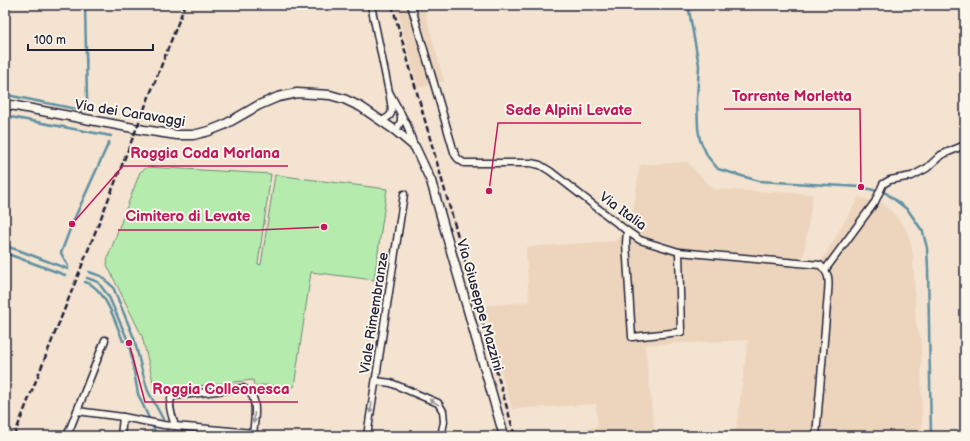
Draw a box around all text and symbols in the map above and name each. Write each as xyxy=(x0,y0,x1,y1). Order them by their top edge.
scale bar xyxy=(28,26,153,52)
text: 100 m xyxy=(34,33,66,48)
callout: Torrente Morletta xyxy=(724,82,860,109)
text: Torrente Morletta xyxy=(732,87,852,106)
street label: Via dei Caravaggi xyxy=(74,96,186,130)
callout: Sede Alpini Levate xyxy=(498,96,641,123)
text: Sede Alpini Levate xyxy=(506,101,633,120)
callout: Roggia Coda Morlana xyxy=(123,139,288,166)
text: Roggia Coda Morlana xyxy=(130,144,280,163)
street label: Via Italia xyxy=(596,188,650,234)
callout: Cimitero di Levate xyxy=(118,203,258,230)
text: Cimitero di Levate xyxy=(126,207,251,226)
street label: Via Giuseppe Mazzini xyxy=(453,237,507,373)
street label: Viale Rimembranze xyxy=(356,251,392,375)
callout: Roggia Colleonesca xyxy=(145,375,298,402)
text: Roggia Colleonesca xyxy=(152,380,290,399)
one-way arrow xyxy=(428,399,440,406)
one-way arrow xyxy=(368,402,374,415)
one-way arrow xyxy=(251,412,258,424)

